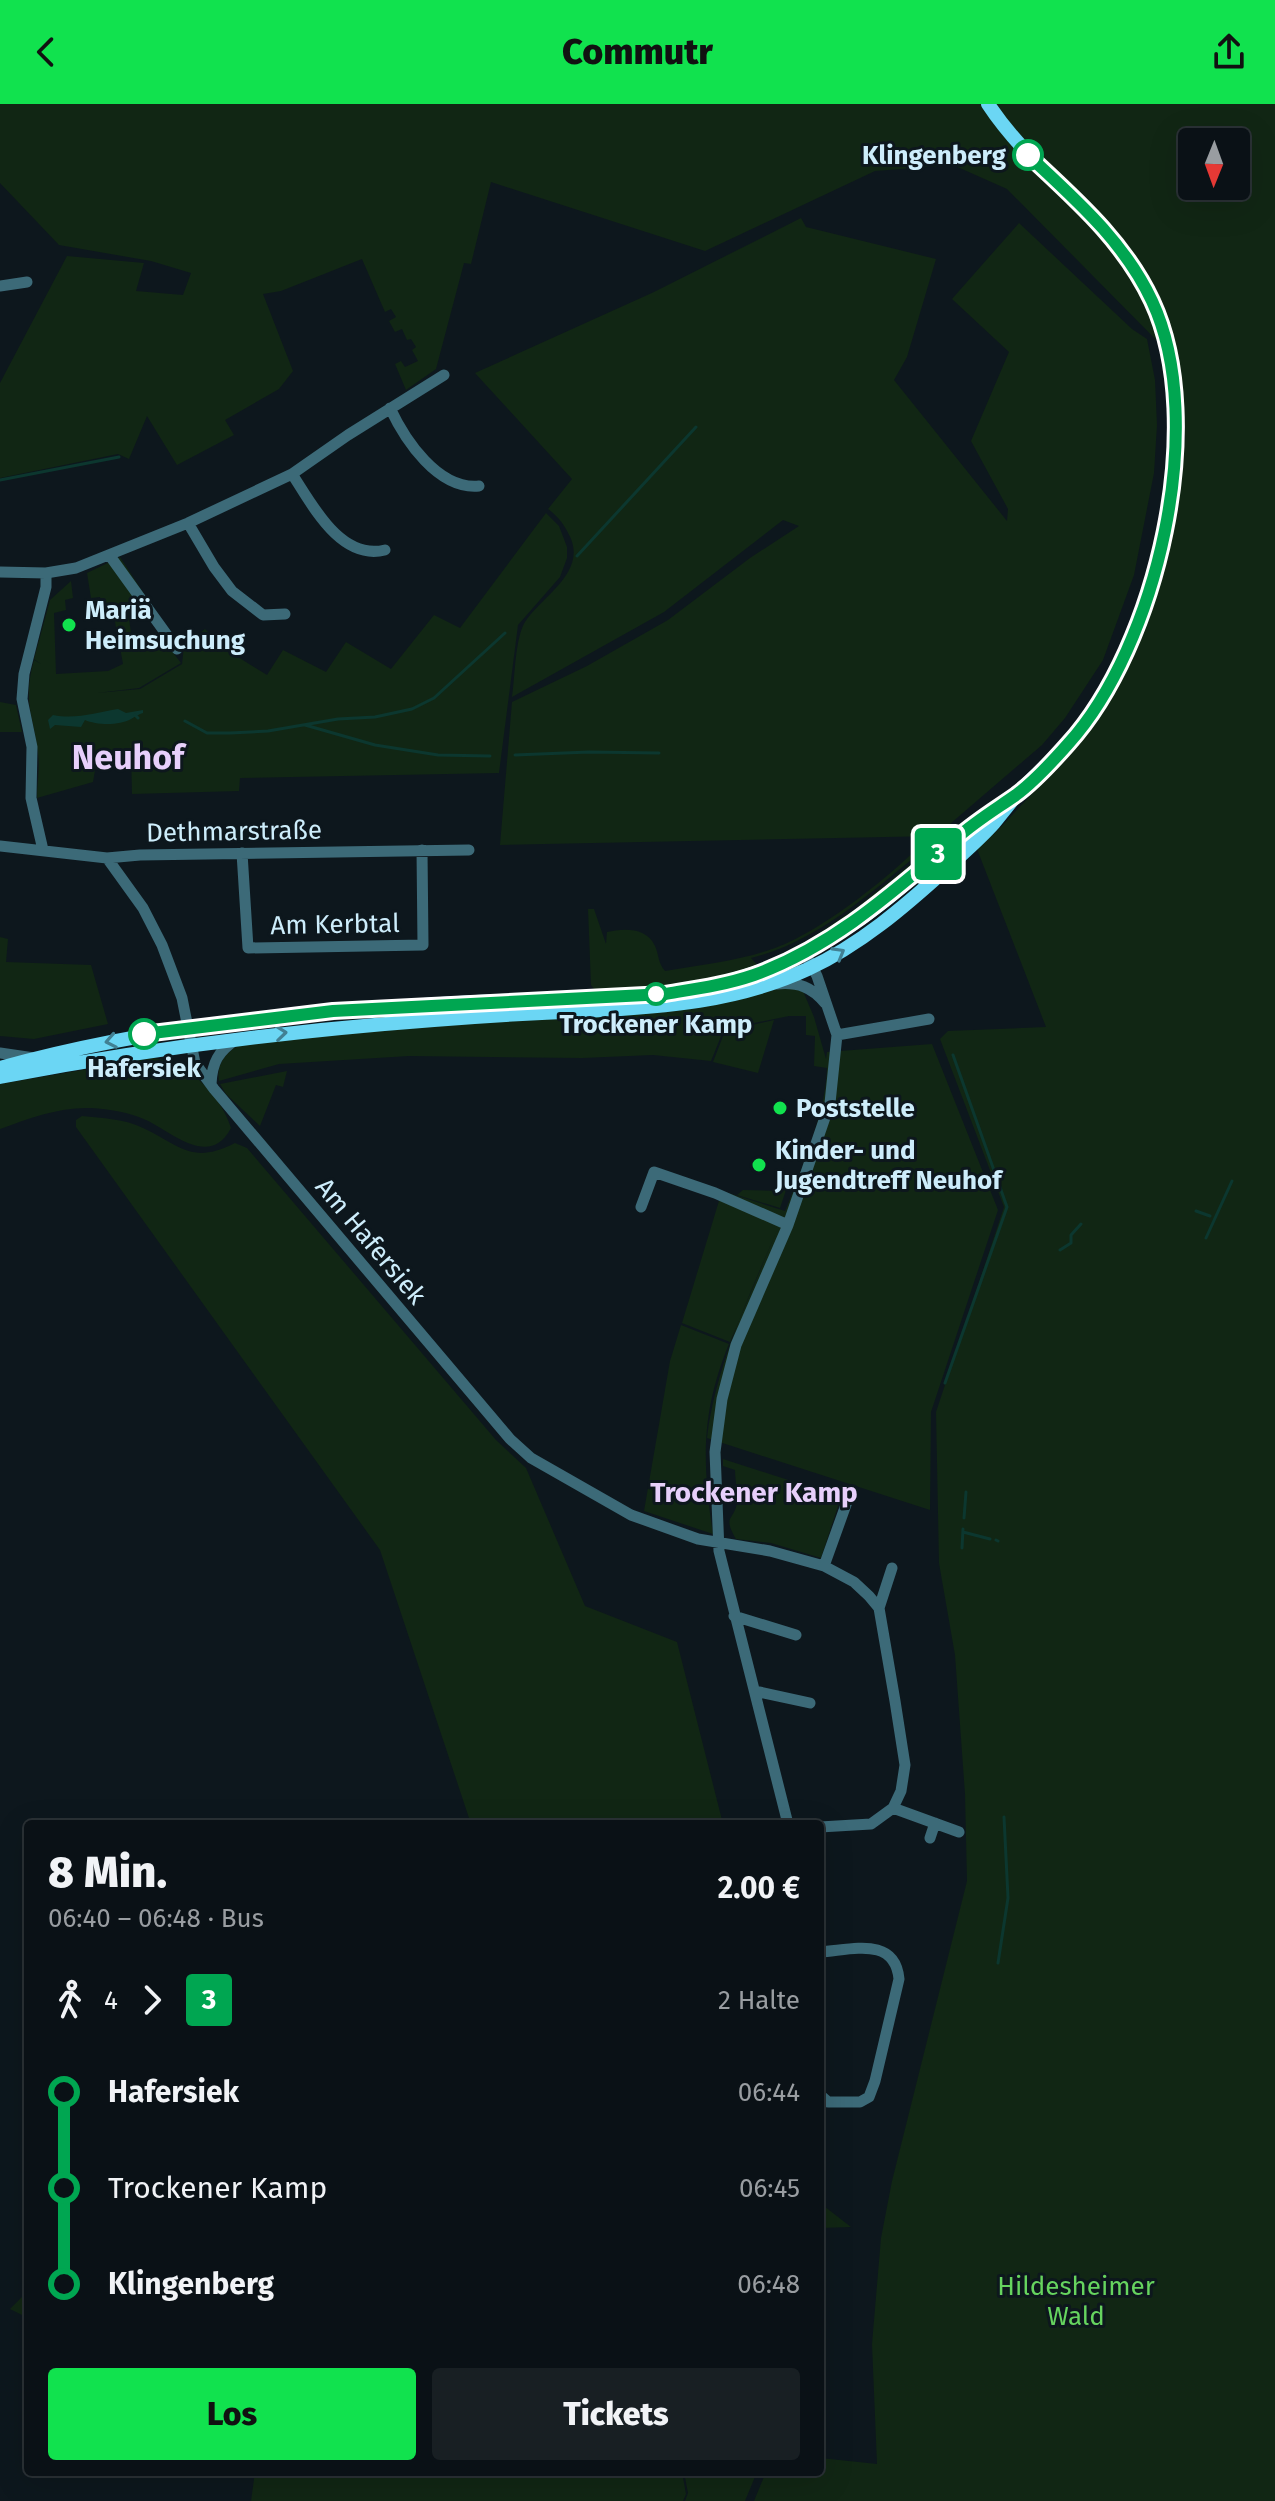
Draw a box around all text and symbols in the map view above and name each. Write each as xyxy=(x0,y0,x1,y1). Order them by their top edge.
icon: back xyxy=(24,30,68,74)
text: Commutr xyxy=(562,30,713,74)
icon: share xyxy=(1207,30,1251,74)
north arrow xyxy=(1178,128,1250,200)
map controls xyxy=(1178,128,1250,200)
place label: Klingenberg xyxy=(862,140,1007,171)
marker: Klingenberg xyxy=(1013,140,1043,170)
place label: Mariä Heimsuchung xyxy=(85,595,246,656)
marker: Mariä Heimsuchung xyxy=(60,616,78,634)
district label: Neuhof xyxy=(72,737,187,778)
street label: Dethmarstraße xyxy=(146,814,322,849)
line badge: 3 xyxy=(912,828,964,880)
text: 3 xyxy=(931,837,945,870)
street label: Am Kerbtal xyxy=(270,908,400,941)
one-way arrow xyxy=(830,947,845,963)
marker: Trockener Kamp xyxy=(645,983,667,1005)
place label: Trockener Kamp xyxy=(560,1009,752,1040)
marker: Hafersiek xyxy=(129,1019,159,1049)
one-way arrow xyxy=(275,1025,288,1042)
one-way arrow xyxy=(104,1031,117,1048)
place label: Hafersiek xyxy=(87,1053,201,1084)
place label: Poststelle xyxy=(796,1093,915,1124)
marker: Poststelle xyxy=(771,1099,789,1117)
place label: Kinder- und Jugendtreff Neuhof xyxy=(774,1135,1004,1196)
marker: Kinder- und Jugendtreff Neuhof xyxy=(750,1156,768,1174)
street label: Am Hafersiek xyxy=(309,1172,433,1311)
district label: Trockener Kamp xyxy=(650,1476,858,1509)
text: 8 Min. xyxy=(48,1846,167,1899)
text: 2.00 € xyxy=(718,1870,800,1906)
text: 06:40 – 06:48 · Bus xyxy=(48,1903,264,1934)
icon: walk xyxy=(48,1978,92,2022)
icon: forward xyxy=(130,1978,174,2022)
text: 3 xyxy=(202,1983,216,2016)
text: 4 xyxy=(104,1985,118,2016)
text: 2 Halte xyxy=(718,1985,800,2016)
text: Hafersiek xyxy=(108,2074,239,2110)
text: 06:44 xyxy=(738,2077,800,2108)
text: Trockener Kamp xyxy=(108,2170,327,2206)
text: 06:45 xyxy=(739,2173,800,2204)
text: Klingenberg xyxy=(108,2266,274,2302)
text: 06:48 xyxy=(737,2269,800,2300)
park label: Hildesheimer Wald xyxy=(997,2271,1155,2332)
button: Los xyxy=(48,2368,416,2460)
button: Tickets xyxy=(432,2368,800,2460)

